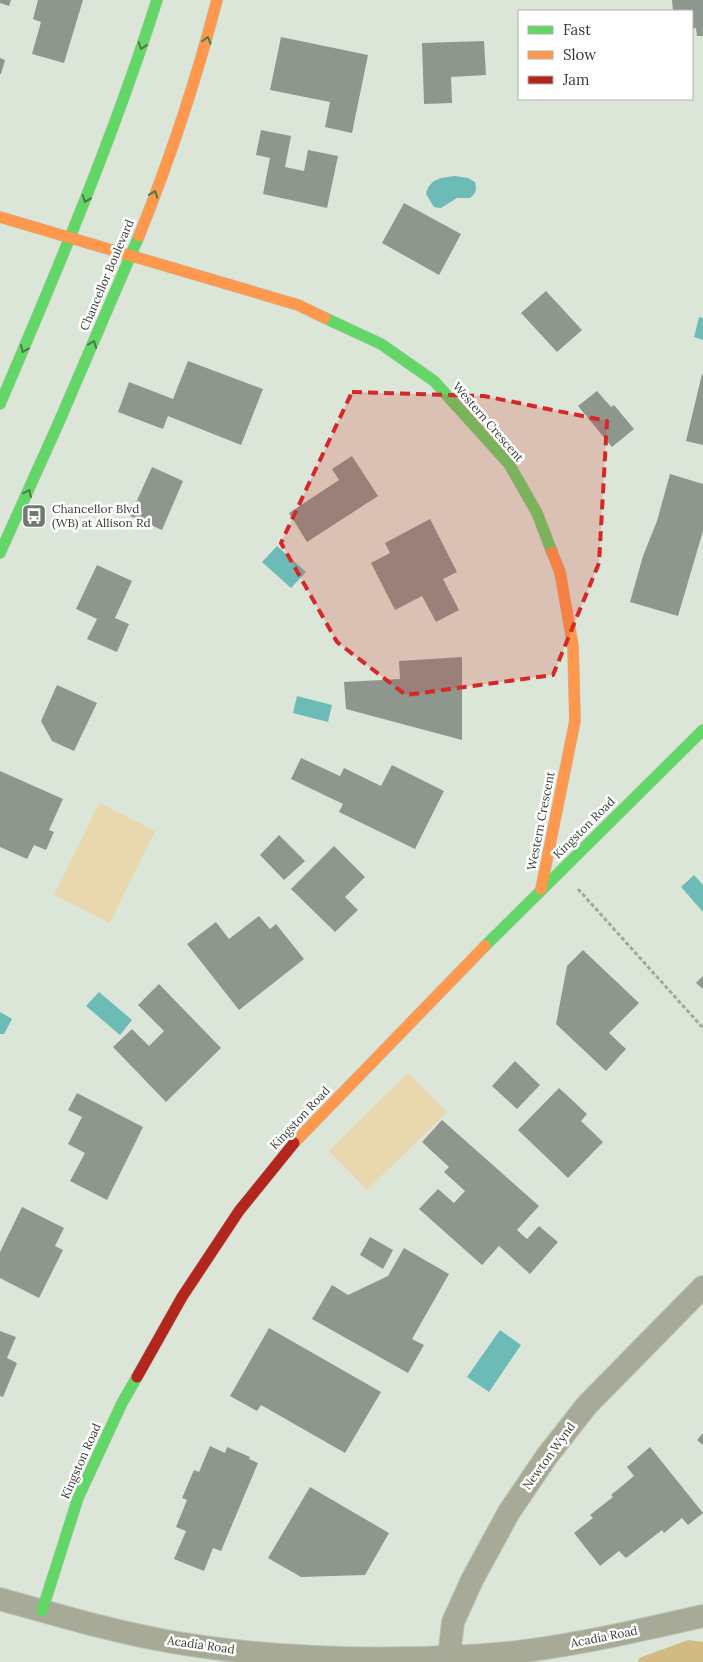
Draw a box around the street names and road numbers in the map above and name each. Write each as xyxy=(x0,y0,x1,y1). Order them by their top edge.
street label: Chancellor Boulevard xyxy=(76,217,137,333)
street label: Western Crescent xyxy=(450,379,527,465)
street label: Western Crescent xyxy=(524,770,558,872)
street label: Kingston Road xyxy=(550,794,618,862)
street label: Kingston Road xyxy=(267,1083,333,1152)
street label: Newton Wynd xyxy=(519,1419,578,1492)
street label: Kingston Road xyxy=(57,1421,104,1501)
street label: Acadia Road xyxy=(568,1623,639,1651)
street label: Acadia Road xyxy=(165,1632,236,1657)

